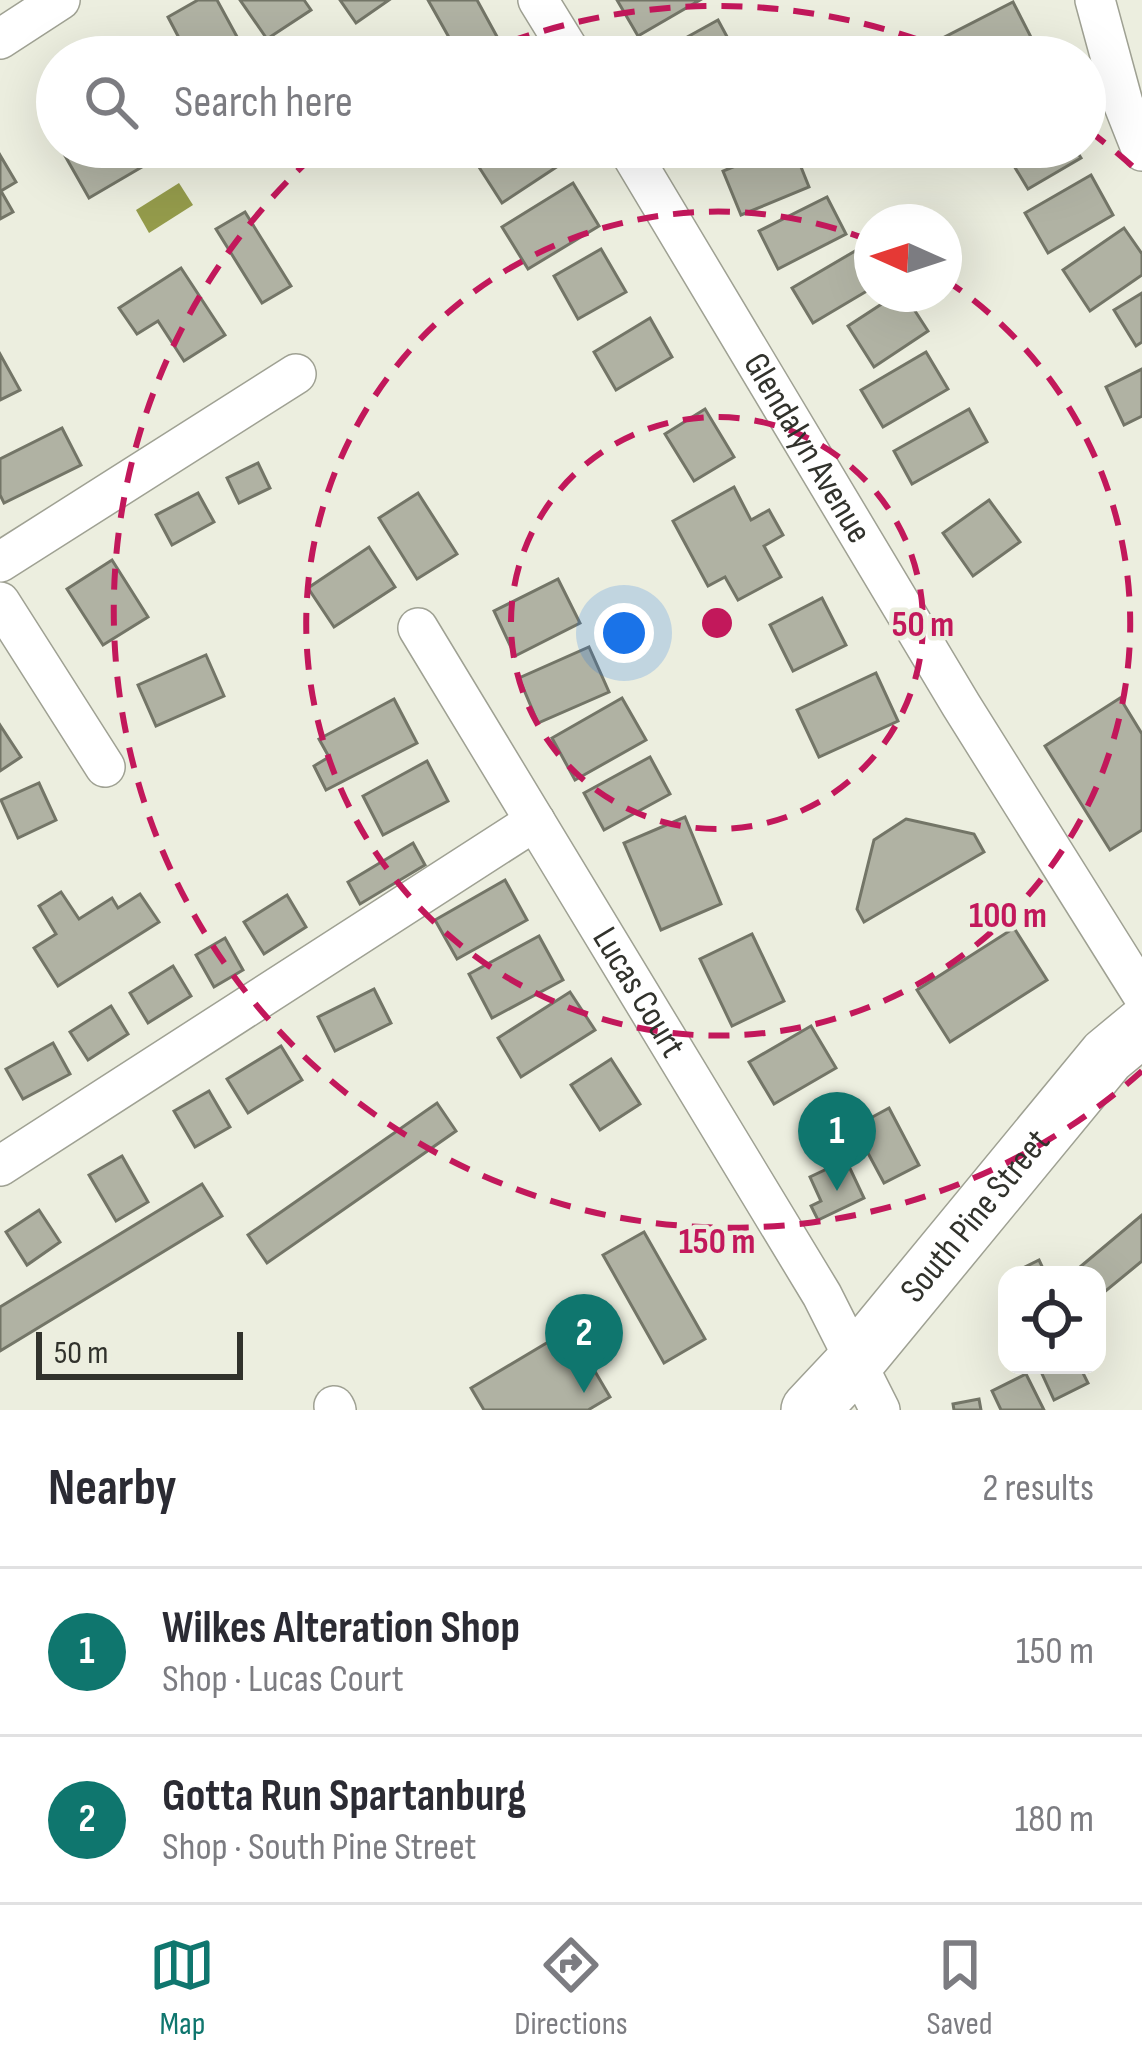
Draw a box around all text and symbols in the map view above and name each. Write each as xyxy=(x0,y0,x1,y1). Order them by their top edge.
search box xyxy=(36,36,1106,168)
icon: search xyxy=(78,69,144,135)
text: Search here xyxy=(174,75,353,130)
north arrow xyxy=(854,204,962,312)
street label: Glendalyn Avenue xyxy=(734,346,881,551)
centre of rings xyxy=(696,602,738,644)
your location xyxy=(594,603,654,663)
text: 50 m xyxy=(892,604,954,647)
text: 100 m xyxy=(969,895,1047,938)
street label: Lucas Court xyxy=(583,920,694,1065)
pin: 1 xyxy=(798,1092,876,1191)
street label: South Pine Street xyxy=(892,1121,1059,1311)
text: 150 m xyxy=(679,1221,755,1264)
map controls xyxy=(998,1266,1106,1374)
button: locate xyxy=(998,1266,1106,1374)
pin: 2 xyxy=(545,1294,623,1393)
scale bar xyxy=(36,1326,243,1379)
text: 50 m xyxy=(54,1333,108,1373)
text: Nearby xyxy=(48,1458,177,1519)
text: 2 results xyxy=(982,1465,1094,1512)
text: Wilkes Alteration Shop xyxy=(162,1601,520,1656)
text: 1 xyxy=(79,1628,95,1675)
text: 150 m xyxy=(1016,1628,1094,1675)
text: Shop · Lucas Court xyxy=(162,1656,404,1703)
text: Gotta Run Spartanburg xyxy=(162,1769,526,1824)
text: 2 xyxy=(78,1796,96,1843)
text: 180 m xyxy=(1015,1796,1094,1843)
text: Shop · South Pine Street xyxy=(162,1824,476,1871)
tab: Map xyxy=(149,1932,215,2044)
tab: Directions xyxy=(514,1932,628,2044)
tab: Saved xyxy=(926,1932,993,2044)

